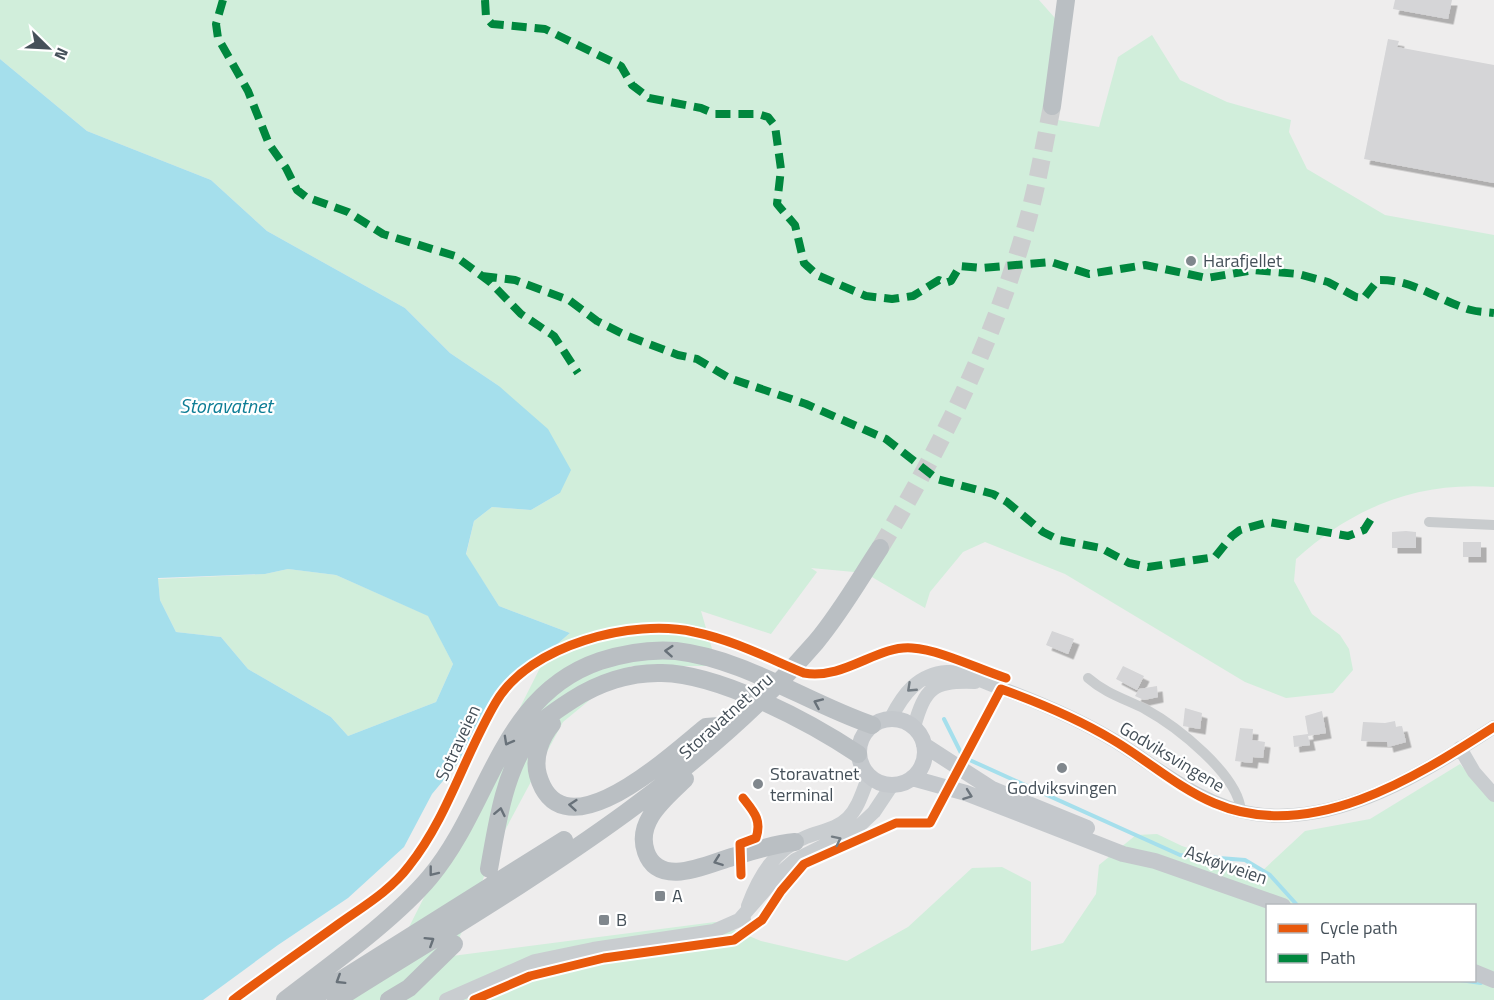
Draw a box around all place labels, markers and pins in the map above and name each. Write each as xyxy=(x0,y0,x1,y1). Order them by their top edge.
place label: Harafjellet xyxy=(1203,247,1283,274)
marker: Harafjellet xyxy=(1184,254,1198,268)
place label: Storavatnet terminal xyxy=(770,760,860,808)
marker: Godviksvingen xyxy=(1055,761,1069,775)
place label: Godviksvingen xyxy=(1007,774,1117,801)
marker: Storavatnet terminal xyxy=(751,777,765,791)
place label: A xyxy=(672,882,683,909)
marker: A xyxy=(653,889,667,903)
place label: B xyxy=(616,906,627,933)
marker: B xyxy=(597,913,611,927)

